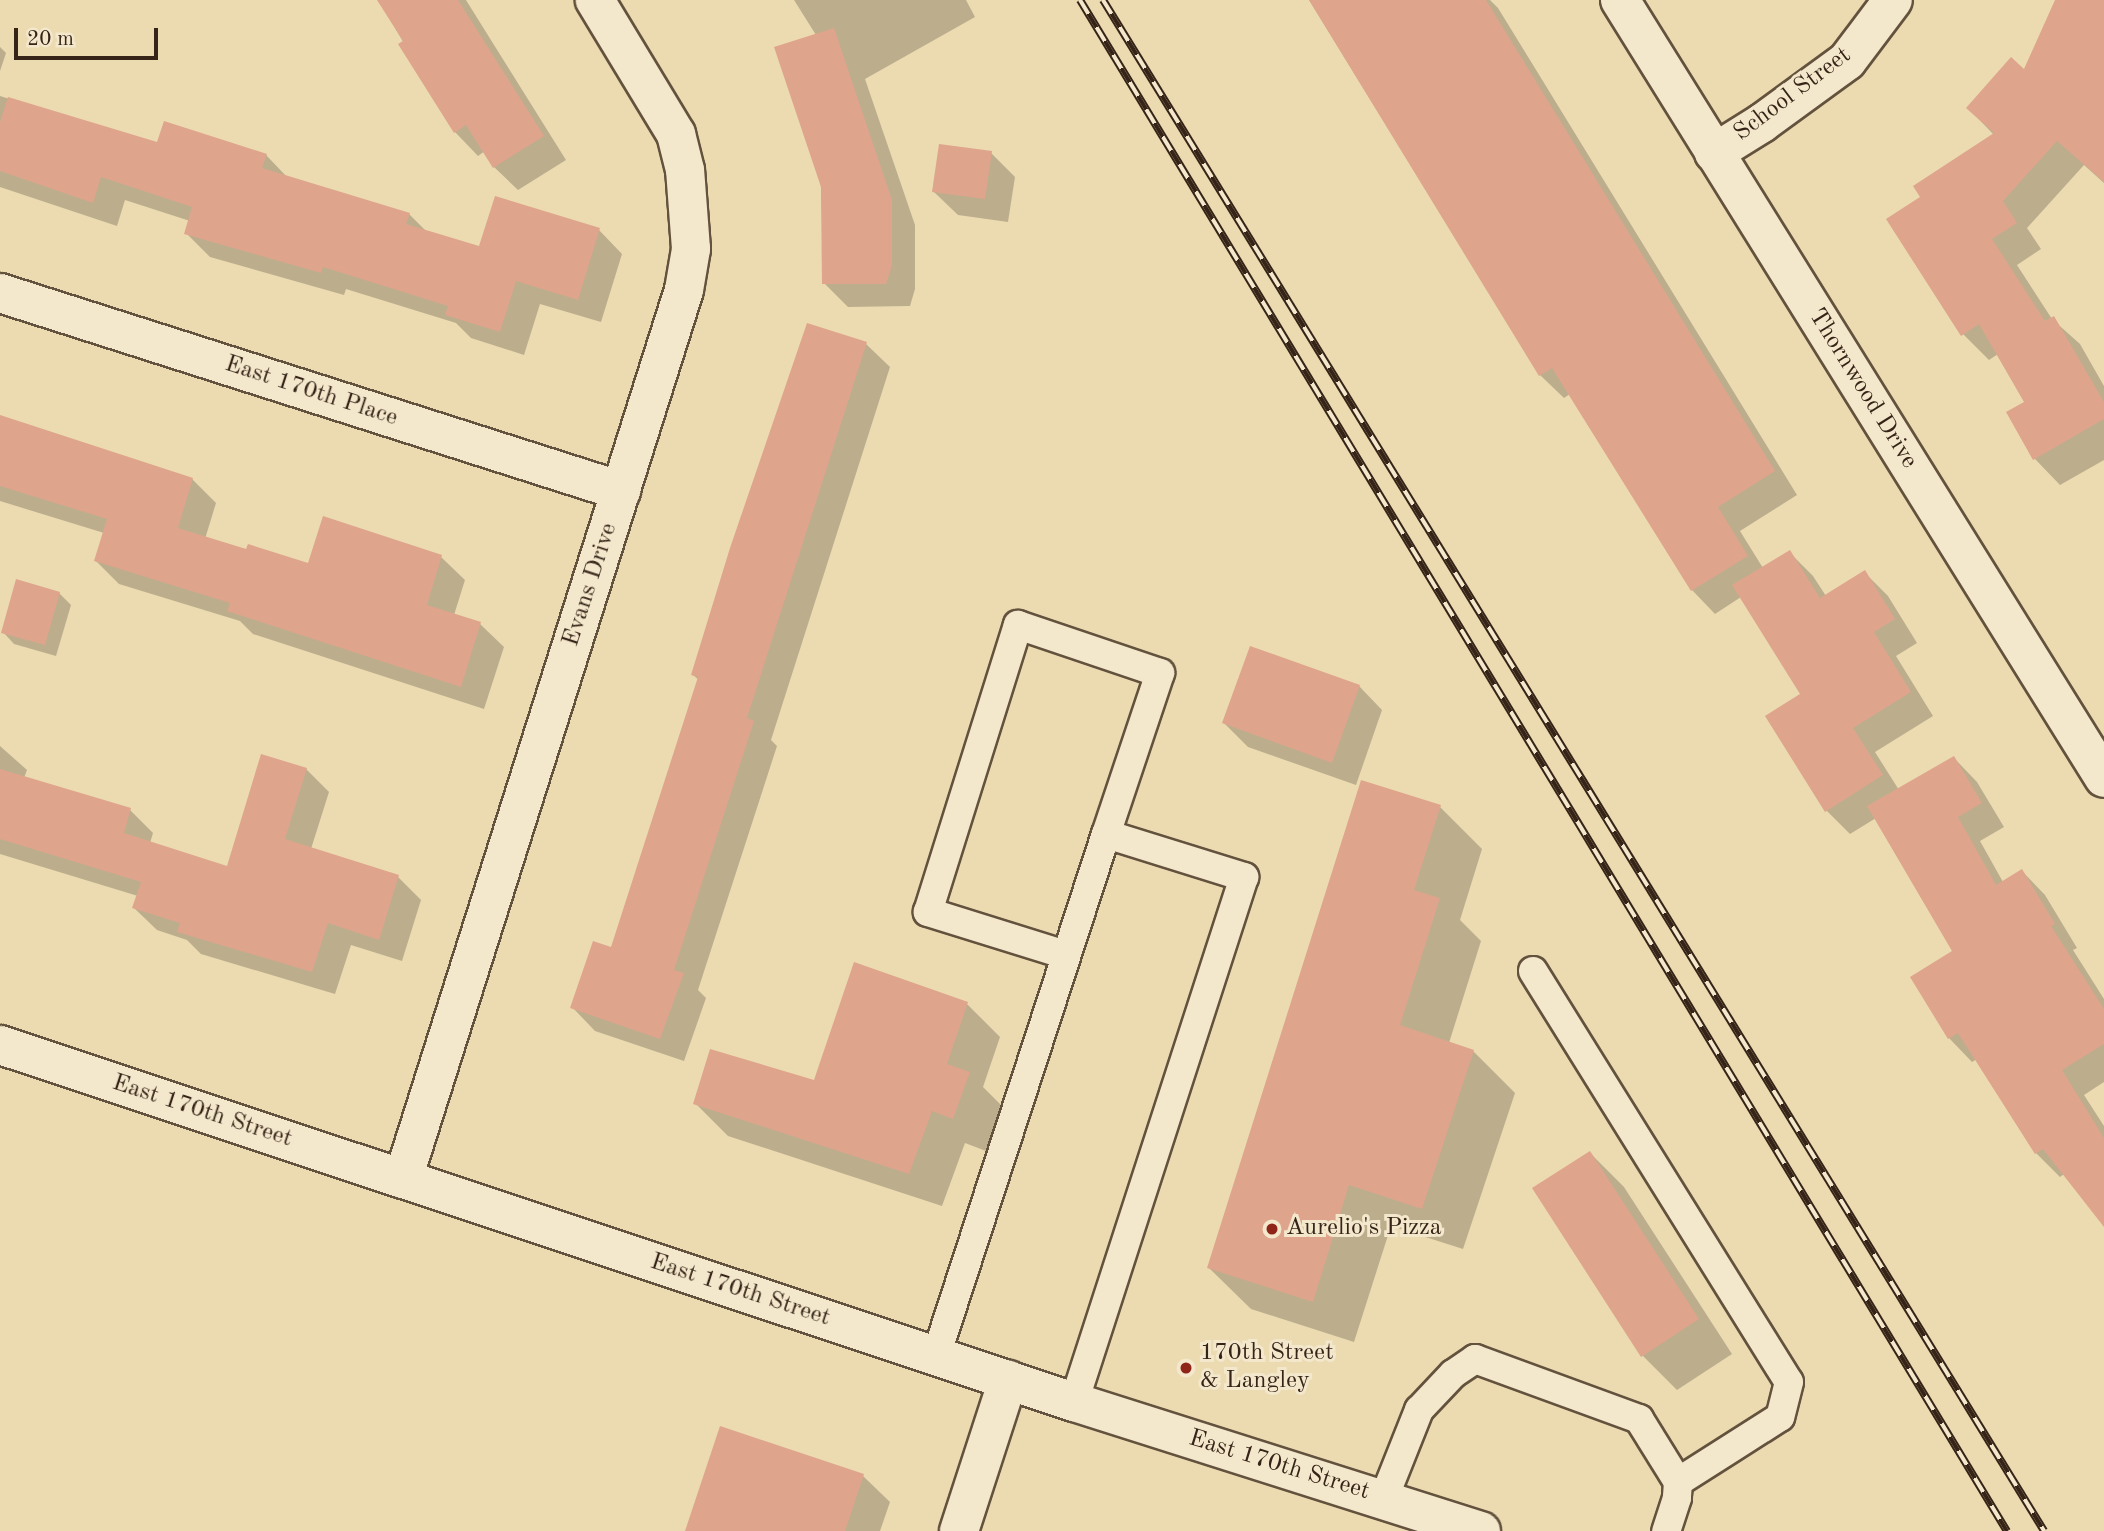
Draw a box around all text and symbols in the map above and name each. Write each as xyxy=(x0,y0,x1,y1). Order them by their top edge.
scale bar xyxy=(18,14,161,58)
text: 20 m xyxy=(27,29,74,50)
street label: School Street xyxy=(1729,42,1857,148)
street label: Thornwood Drive xyxy=(1801,304,1923,474)
street label: East 170th Place xyxy=(221,350,401,434)
street label: Evans Drive xyxy=(558,520,624,650)
street label: East 170th Street xyxy=(108,1069,296,1155)
place label: Aurelio's Pizza xyxy=(1286,1215,1442,1243)
marker: Aurelio's Pizza xyxy=(1264,1221,1280,1237)
street label: East 170th Street xyxy=(646,1248,834,1334)
place label: 170th Street & Langley xyxy=(1200,1340,1334,1396)
marker: 170th Street & Langley xyxy=(1178,1360,1194,1376)
street label: East 170th Street xyxy=(1185,1425,1373,1507)

